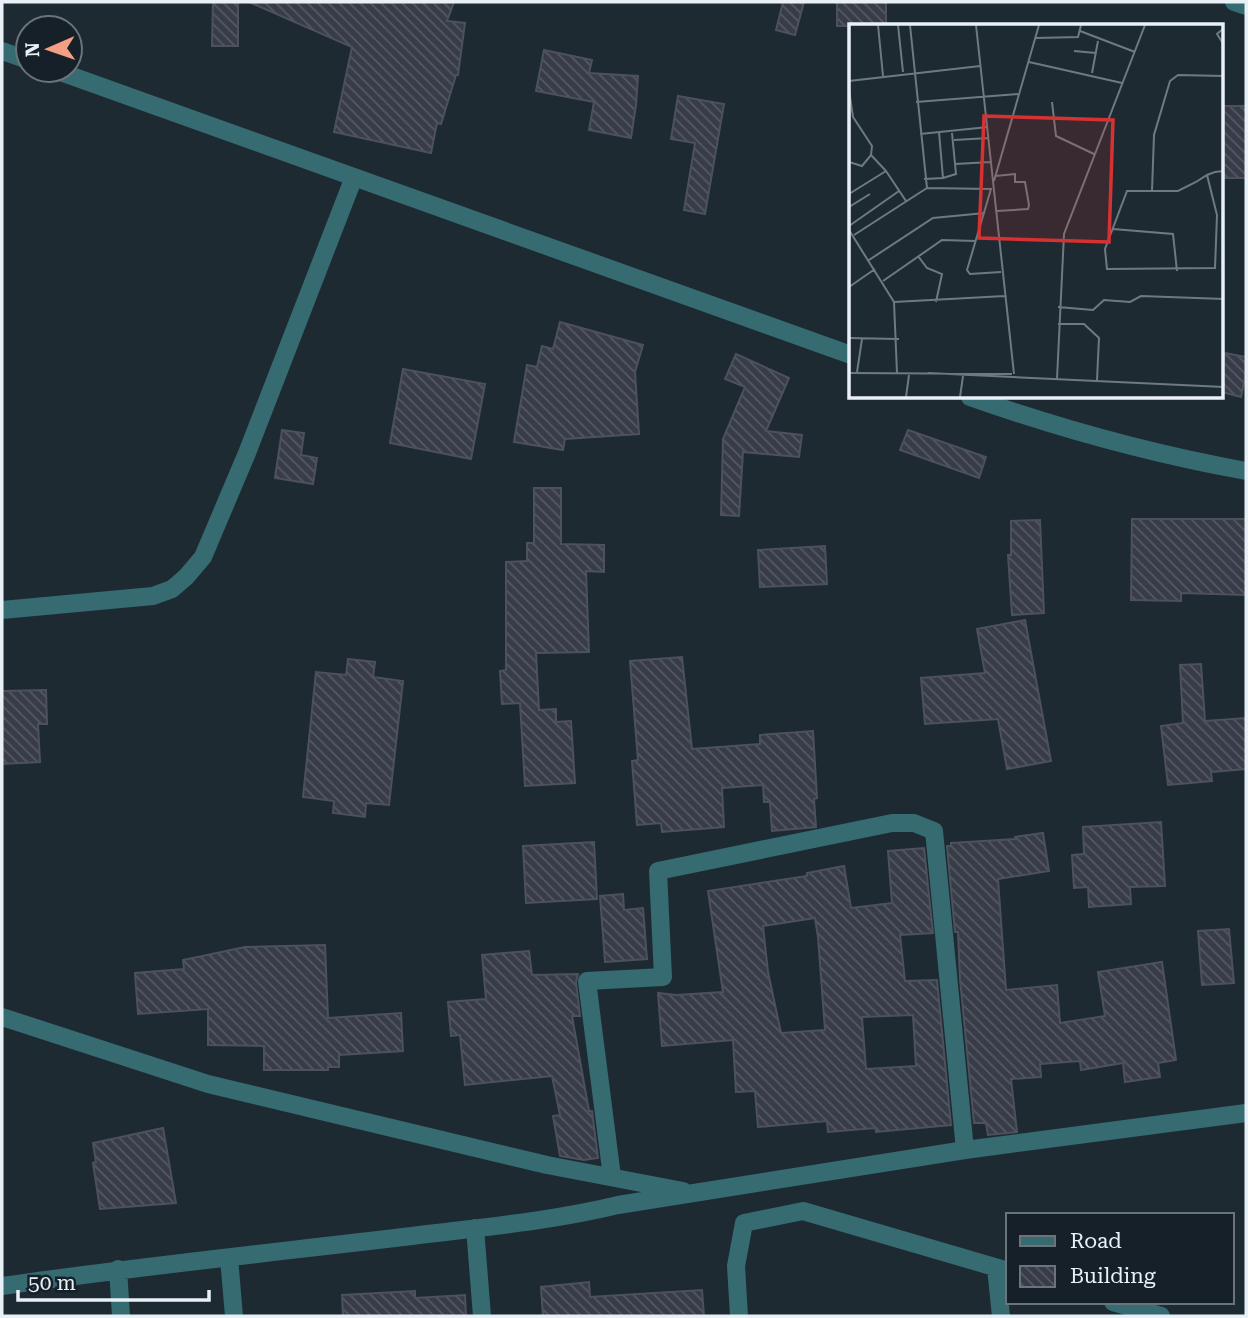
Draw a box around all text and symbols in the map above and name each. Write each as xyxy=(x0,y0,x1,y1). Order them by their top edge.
north arrow xyxy=(14,14,84,84)
inset map xyxy=(849,24,1224,399)
text: N xyxy=(21,41,44,57)
legend xyxy=(1006,1213,1234,1304)
text: Road xyxy=(1070,1229,1122,1253)
scale bar xyxy=(18,1258,208,1302)
text: Building xyxy=(1070,1264,1156,1288)
text: 50 m xyxy=(28,1271,76,1295)

